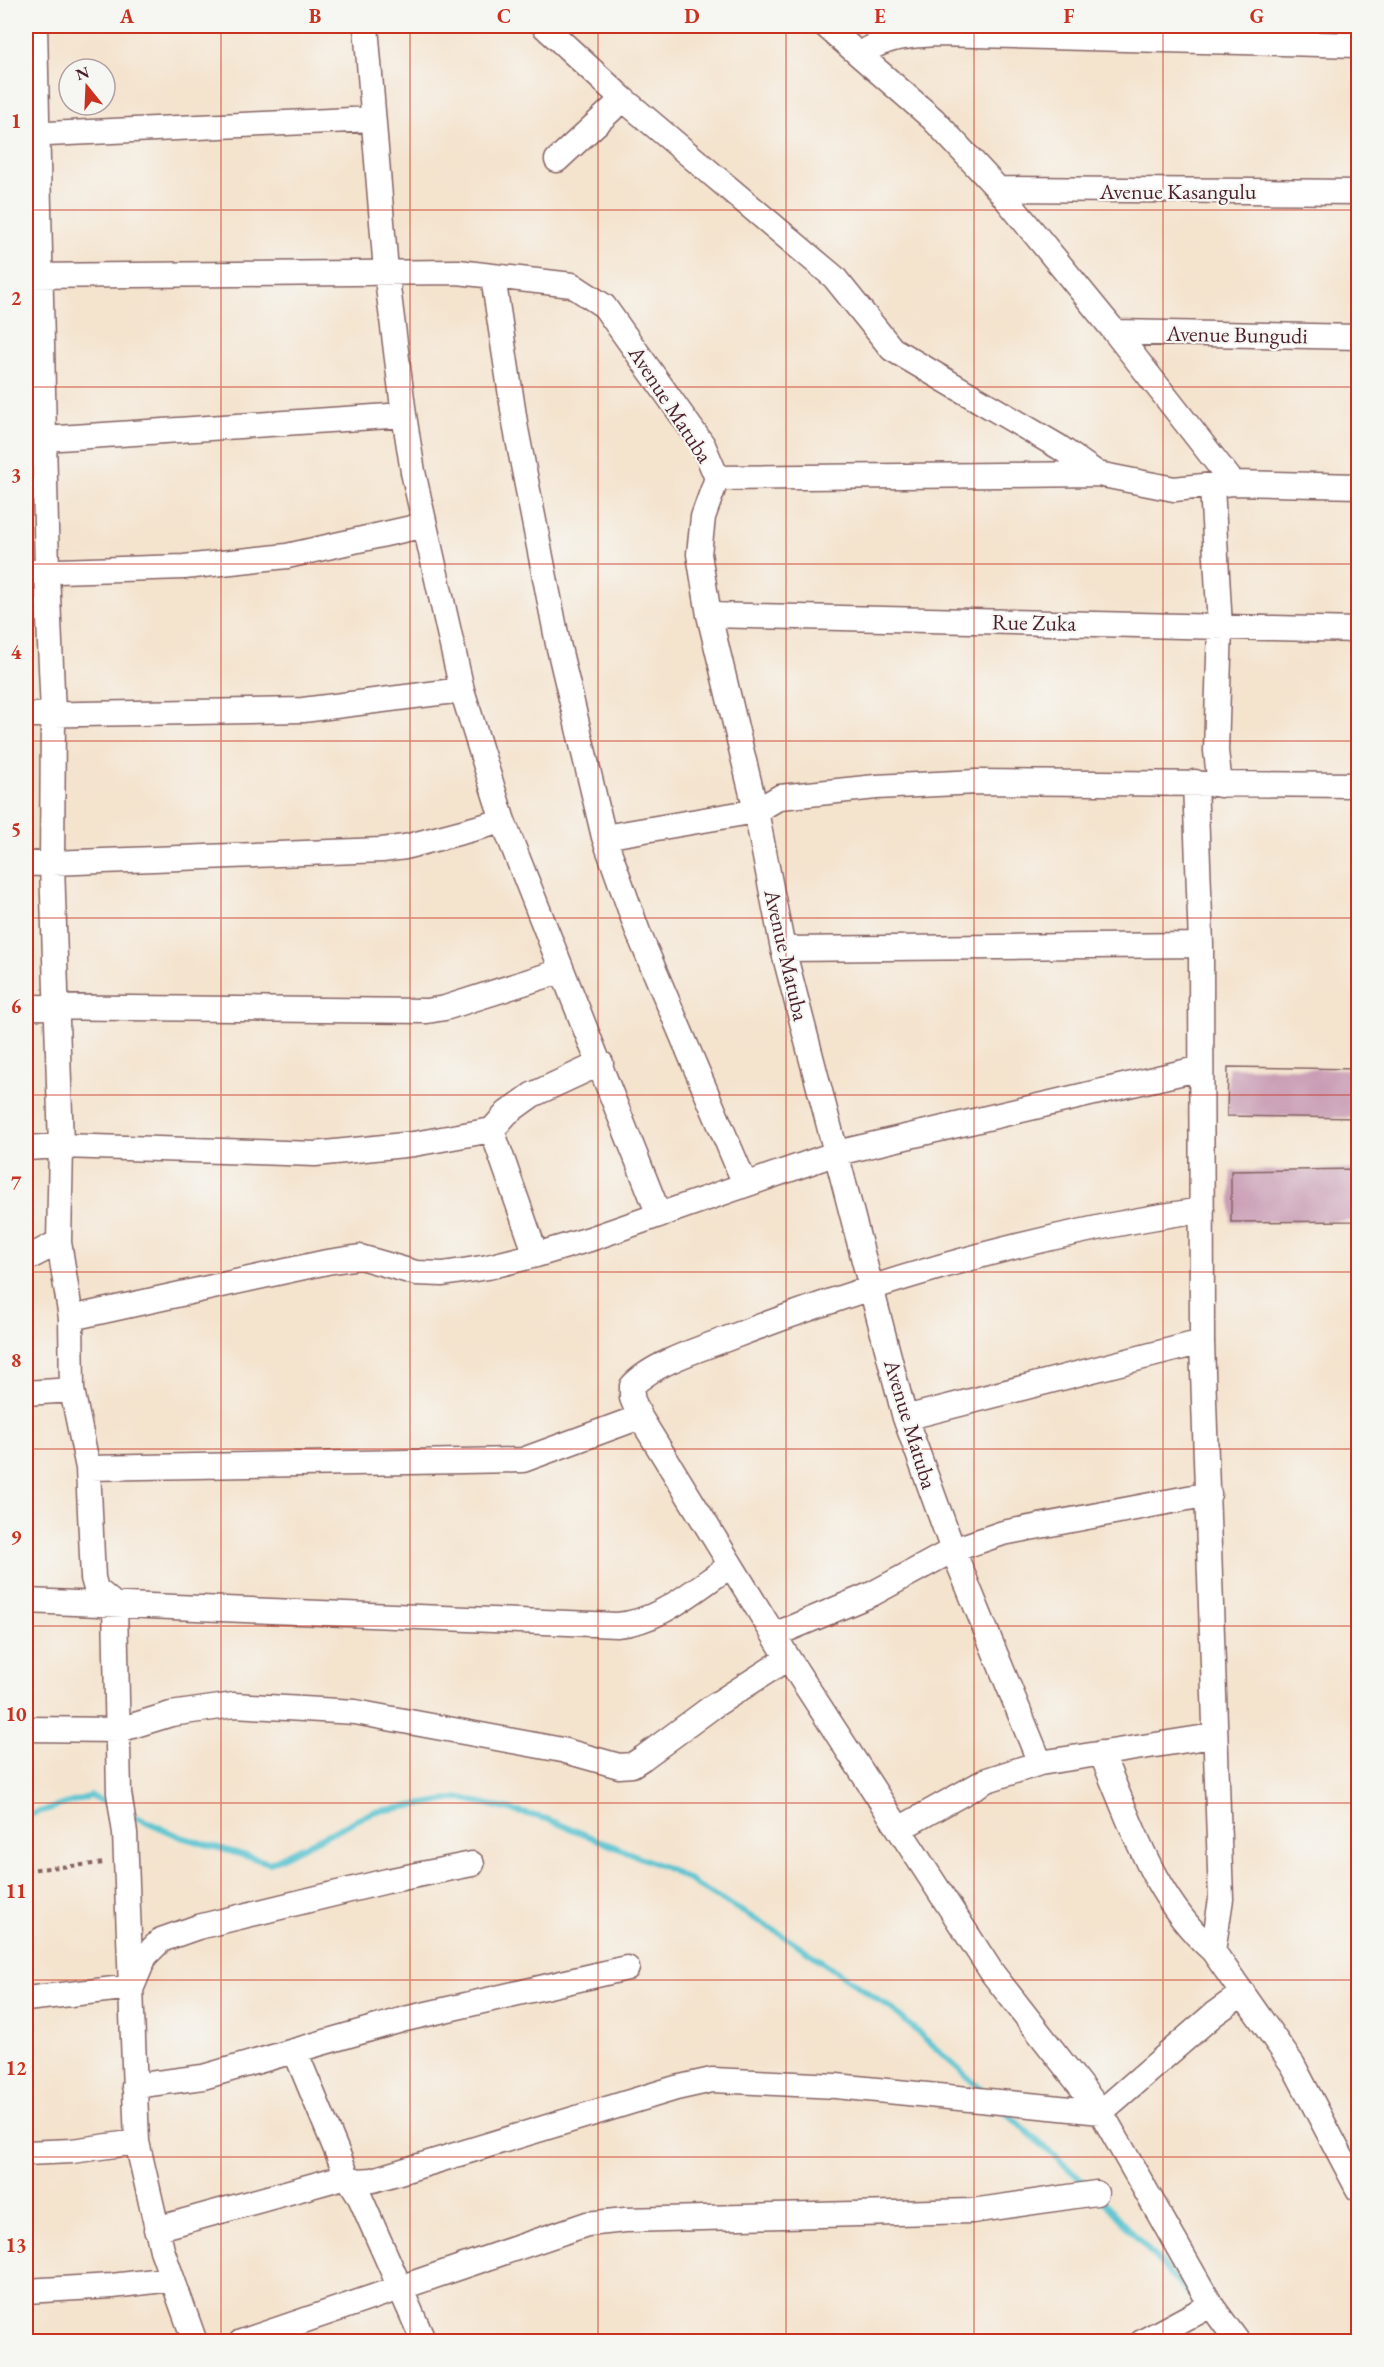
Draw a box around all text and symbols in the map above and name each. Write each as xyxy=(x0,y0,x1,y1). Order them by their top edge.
text: A xyxy=(119,3,135,29)
text: B xyxy=(309,3,321,29)
text: C xyxy=(497,3,511,29)
text: D xyxy=(684,3,700,29)
text: E xyxy=(874,3,886,29)
text: F xyxy=(1064,3,1075,29)
text: G xyxy=(1250,3,1264,29)
north arrow xyxy=(57,57,117,117)
text: N xyxy=(73,61,92,85)
text: 1 xyxy=(11,108,21,134)
street label: Avenue Kasangulu xyxy=(1099,177,1257,206)
text: 2 xyxy=(11,285,22,311)
street label: Avenue Bungudi xyxy=(1165,319,1308,350)
street label: Avenue Matuba xyxy=(621,339,719,468)
text: 3 xyxy=(11,462,21,488)
street label: Rue Zuka xyxy=(992,607,1077,638)
text: 4 xyxy=(11,639,22,665)
text: 5 xyxy=(11,816,21,842)
street label: Avenue Matuba xyxy=(757,886,816,1024)
text: 6 xyxy=(11,993,22,1019)
text: 7 xyxy=(11,1170,22,1196)
text: 8 xyxy=(11,1347,21,1373)
street label: Avenue Matuba xyxy=(877,1355,944,1493)
text: 9 xyxy=(11,1524,22,1550)
text: 10 xyxy=(5,1701,27,1727)
text: 11 xyxy=(5,1878,27,1904)
text: 12 xyxy=(5,2055,27,2081)
text: 13 xyxy=(5,2232,27,2258)

